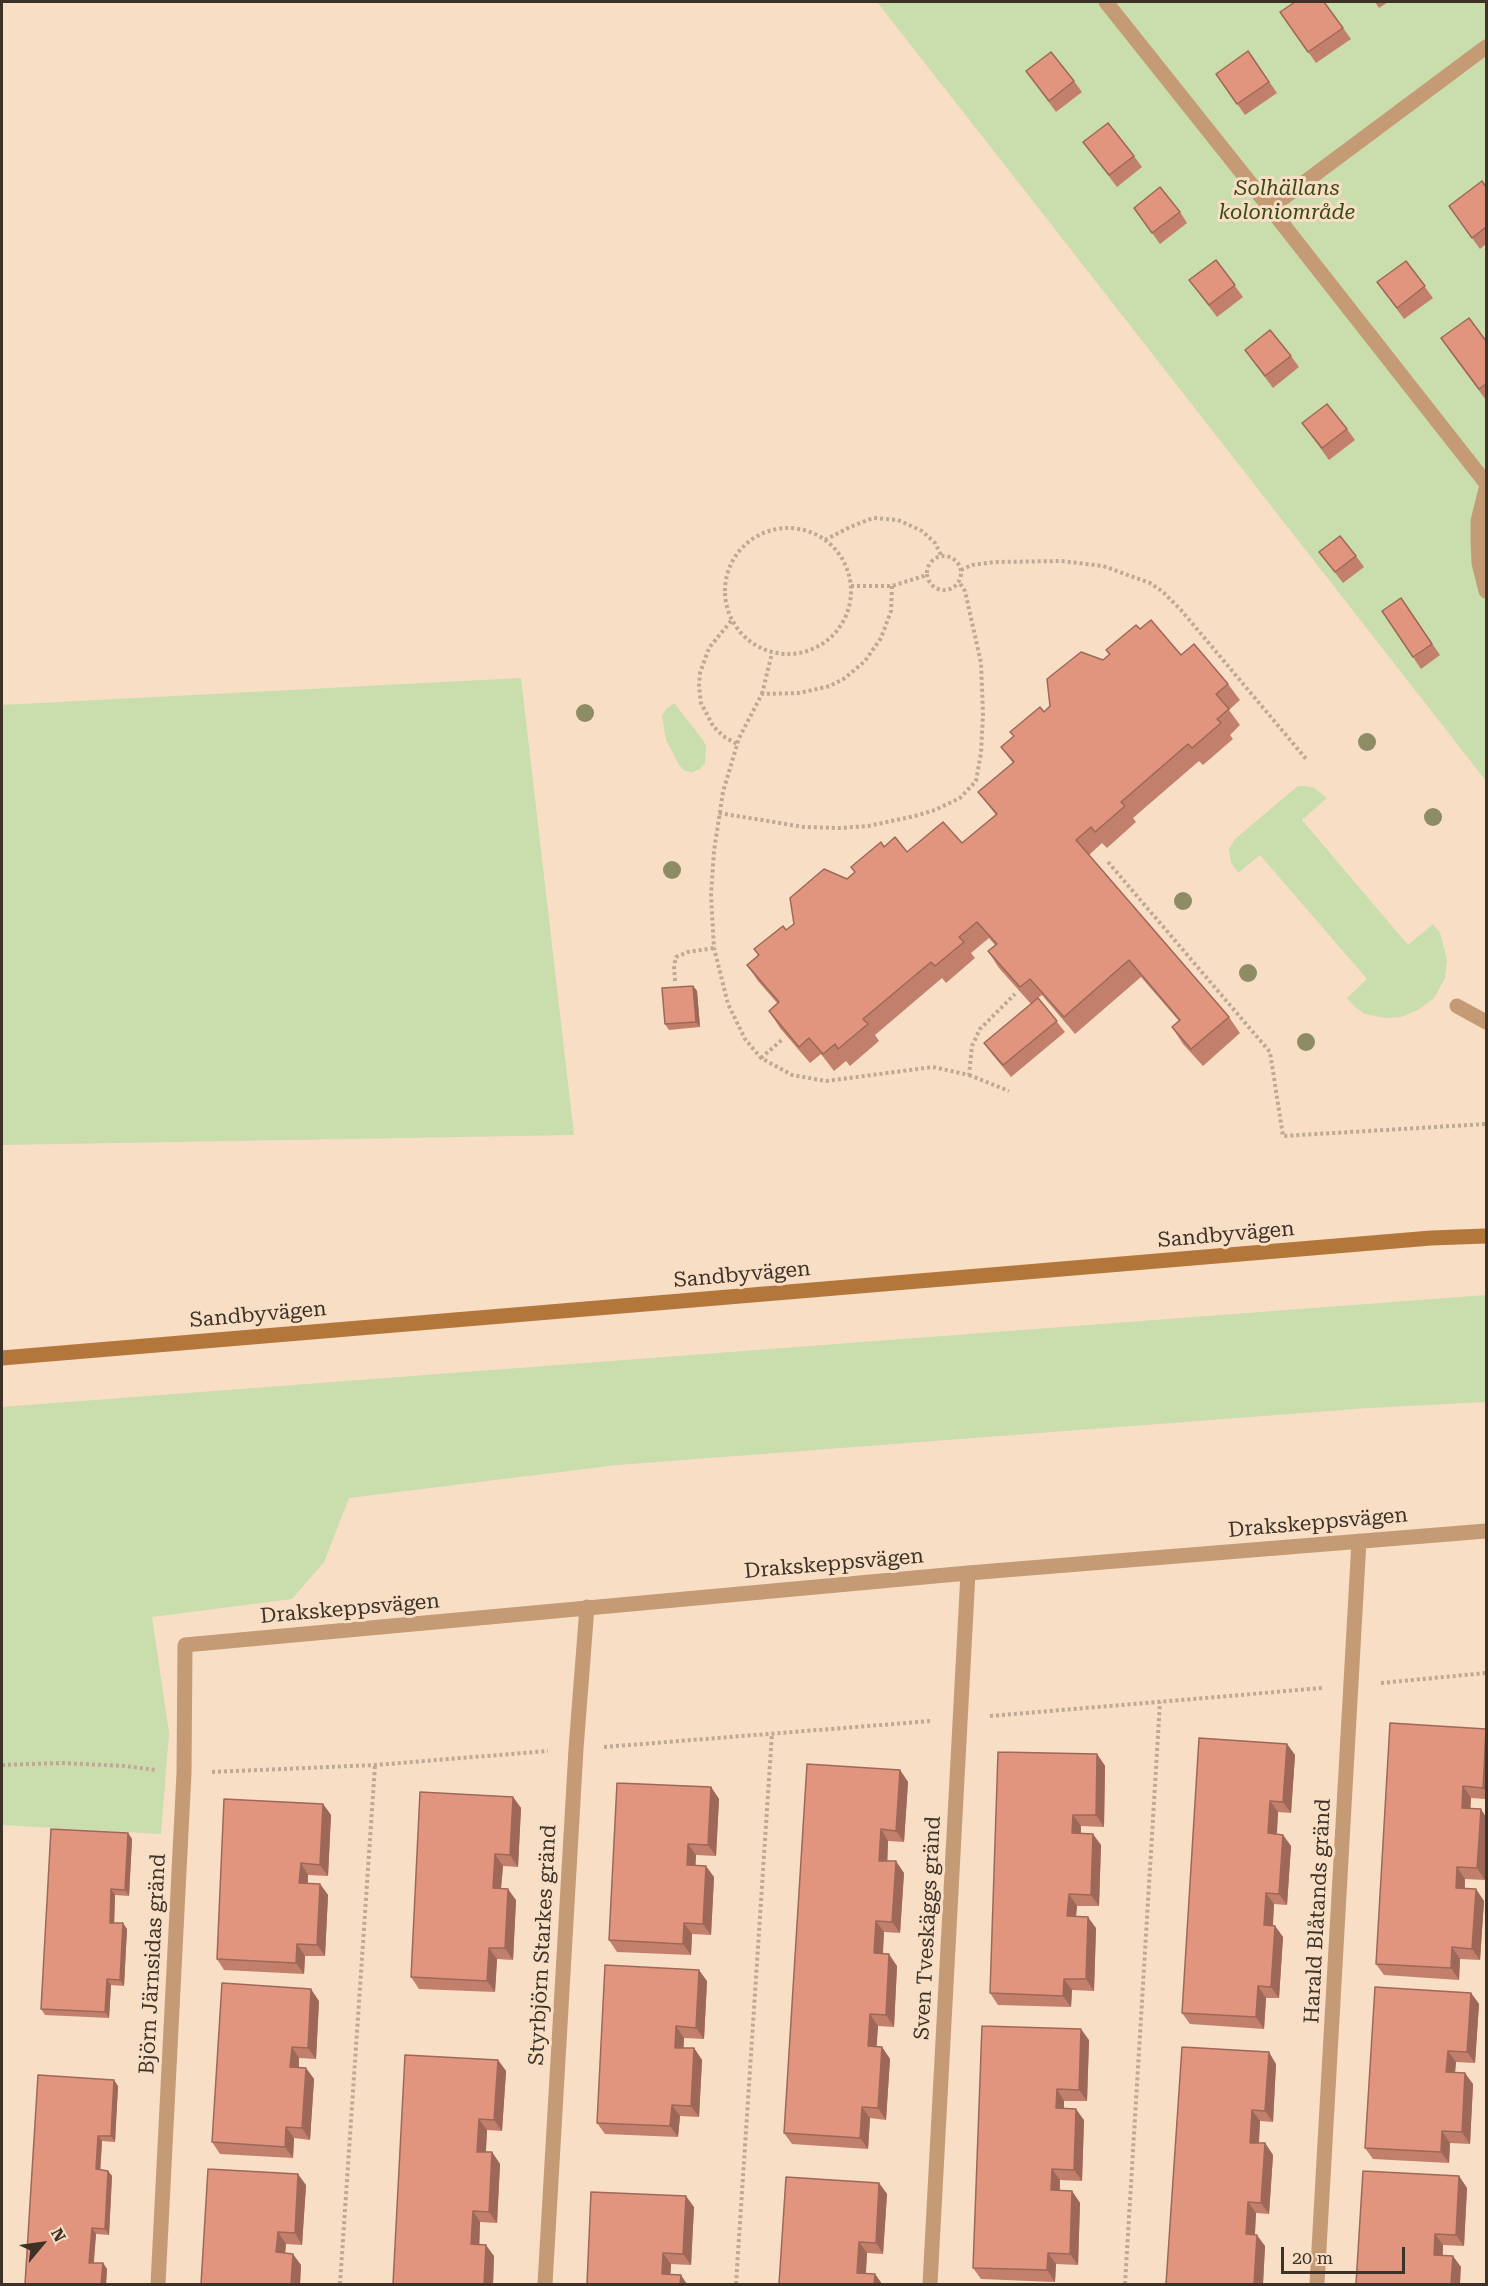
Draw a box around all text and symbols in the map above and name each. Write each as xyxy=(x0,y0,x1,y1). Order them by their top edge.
park label: Solhällans koloniområde xyxy=(1219,176,1355,226)
street label: Sandbyvägen xyxy=(1157,1216,1295,1254)
street label: Sandbyvägen xyxy=(673,1256,811,1294)
street label: Sandbyvägen xyxy=(189,1296,327,1334)
street label: Drakskeppsvägen xyxy=(1227,1503,1409,1543)
street label: Drakskeppsvägen xyxy=(743,1544,925,1584)
street label: Drakskeppsvägen xyxy=(259,1589,441,1629)
street label: Harald Blåtands gränd xyxy=(1300,1798,1336,2024)
street label: Sven Tveskäggs gränd xyxy=(910,1815,946,2041)
street label: Styrbjörn Starkes gränd xyxy=(524,1824,562,2066)
street label: Björn Järnsidas gränd xyxy=(135,1853,171,2075)
north arrow xyxy=(12,2214,72,2274)
text: N xyxy=(47,2225,69,2245)
scale bar xyxy=(1284,2235,1408,2273)
text: 20 m xyxy=(1292,2247,1333,2268)

